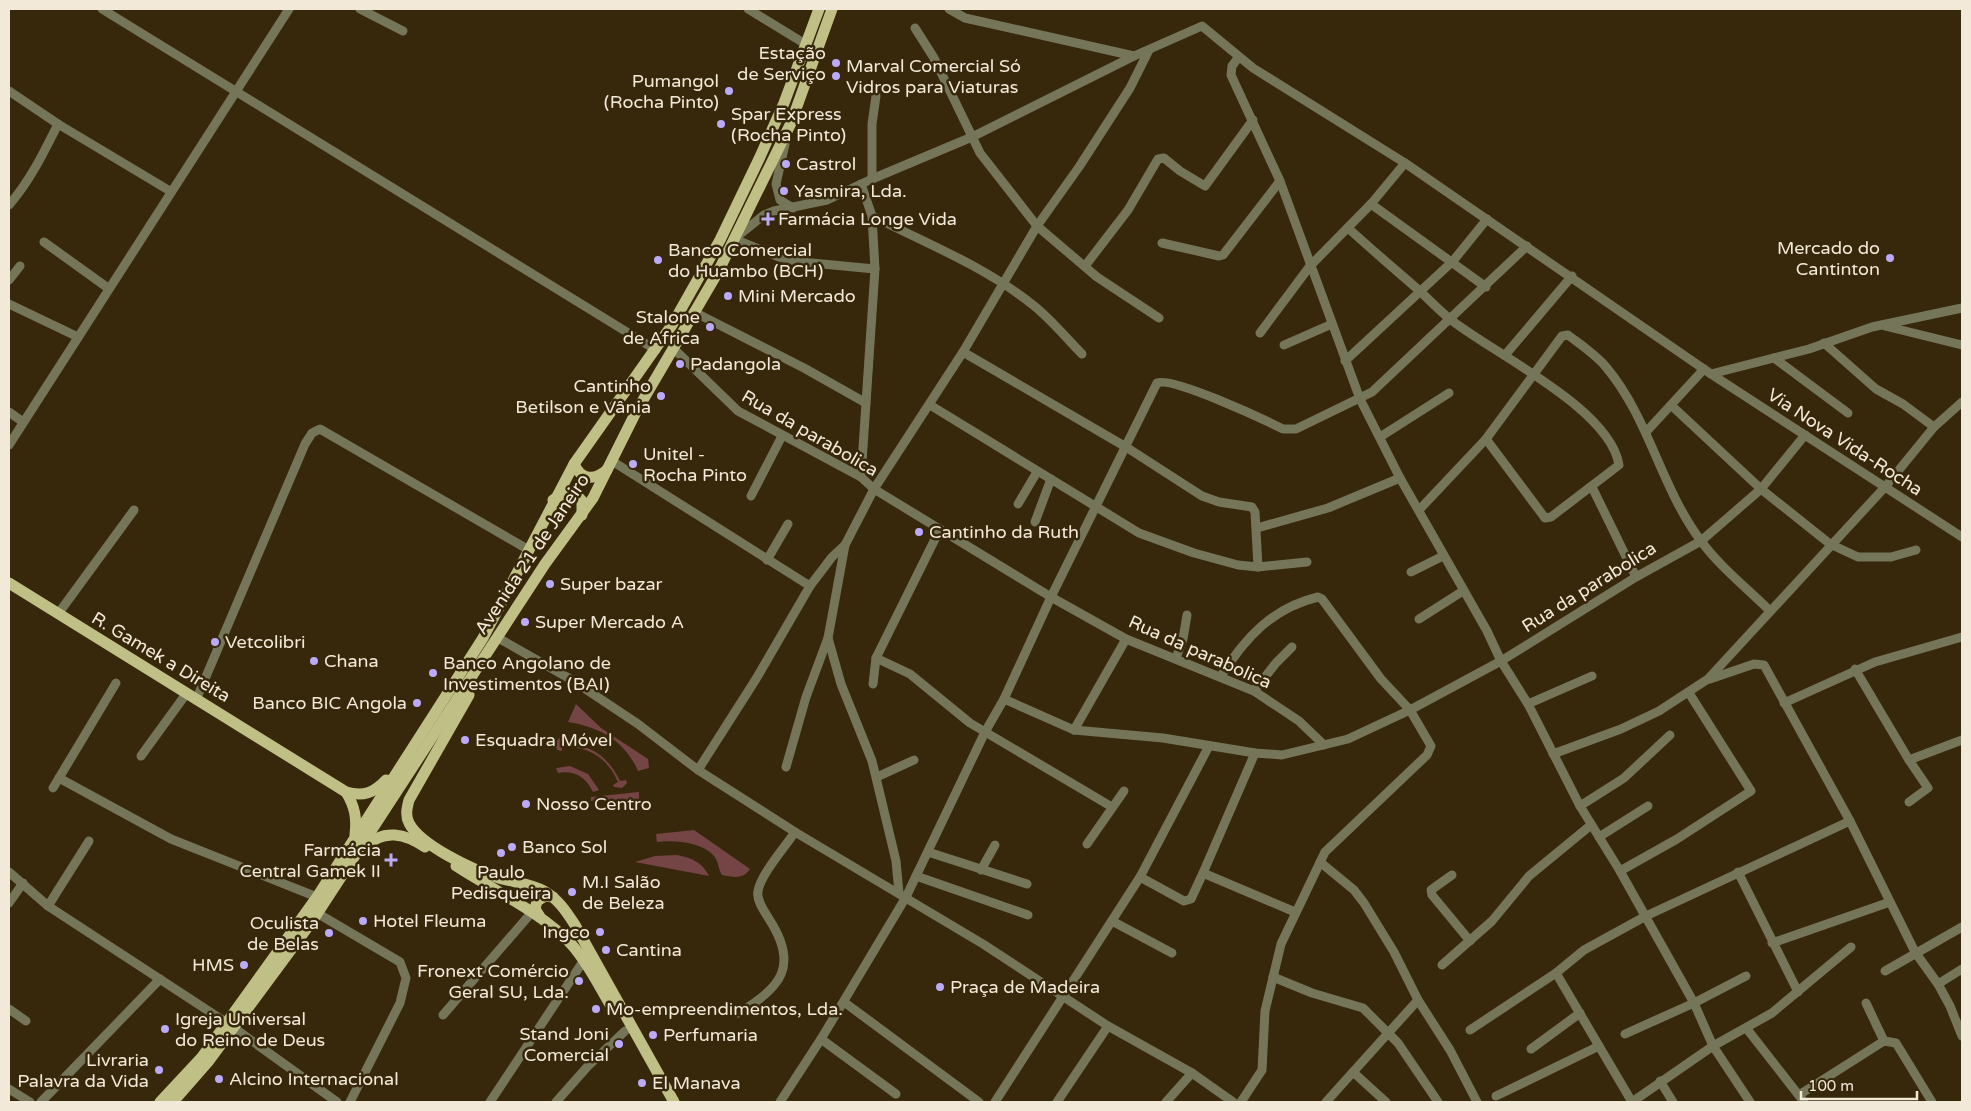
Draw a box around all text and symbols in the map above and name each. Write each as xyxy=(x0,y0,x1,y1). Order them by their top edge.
place label: Estação de Serviço xyxy=(737,42,826,85)
place label: Marval Comercial Só Vidros para Viaturas xyxy=(846,55,1021,98)
marker: Estação de Serviço xyxy=(830,57,842,69)
place label: Pumangol (Rocha Pinto) xyxy=(604,70,719,113)
marker: Marval Comercial Só Vidros para Viaturas xyxy=(830,70,842,82)
marker: Pumangol (Rocha Pinto) xyxy=(723,85,735,97)
place label: Spar Express (Rocha Pinto) xyxy=(731,103,846,146)
marker: Spar Express (Rocha Pinto) xyxy=(715,118,727,130)
place label: Castrol xyxy=(796,153,856,175)
marker: Castrol xyxy=(780,158,792,170)
place label: Yasmira, Lda. xyxy=(794,180,907,202)
marker: Yasmira, Lda. xyxy=(778,185,790,197)
place label: Farmácia Longe Vida xyxy=(778,208,957,230)
marker: Farmácia Longe Vida xyxy=(762,213,774,225)
place label: Mercado do Cantinton xyxy=(1777,237,1880,280)
place label: Banco Comercial do Huambo (BCH) xyxy=(668,239,823,282)
marker: Mercado do Cantinton xyxy=(1884,252,1896,264)
marker: Banco Comercial do Huambo (BCH) xyxy=(652,254,664,266)
place label: Mini Mercado xyxy=(738,285,856,307)
marker: Mini Mercado xyxy=(722,290,734,302)
place label: Stalone de Africa xyxy=(623,306,700,349)
marker: Stalone de Africa xyxy=(704,321,716,333)
place label: Padangola xyxy=(690,353,781,375)
marker: Padangola xyxy=(674,358,686,370)
place label: Cantinho Betilson e Vânia xyxy=(515,375,651,418)
street label: Via Nova Vida-Rocha xyxy=(1763,384,1927,500)
street label: Rua da parabolica xyxy=(738,385,882,481)
marker: Cantinho Betilson e Vânia xyxy=(655,390,667,402)
place label: Unitel - Rocha Pinto xyxy=(643,443,747,486)
marker: Unitel - Rocha Pinto xyxy=(627,458,639,470)
street label: Avenida 21 de Janeiro xyxy=(470,469,594,639)
place label: Cantinho da Ruth xyxy=(929,521,1079,543)
marker: Cantinho da Ruth xyxy=(913,526,925,538)
street label: Rua da parabolica xyxy=(1518,537,1660,637)
place label: Super bazar xyxy=(560,573,663,595)
marker: Super bazar xyxy=(544,578,556,590)
street label: R. Gamek a Direita xyxy=(88,607,234,707)
place label: Super Mercado A xyxy=(535,611,684,633)
street label: Rua da parabolica xyxy=(1125,611,1275,693)
marker: Super Mercado A xyxy=(519,616,531,628)
place label: Vetcolibri xyxy=(225,631,306,653)
marker: Vetcolibri xyxy=(209,636,221,648)
place label: Chana xyxy=(324,650,379,672)
place label: Banco Angolano de Investimentos (BAI) xyxy=(443,652,611,695)
marker: Chana xyxy=(308,655,320,667)
marker: Banco Angolano de Investimentos (BAI) xyxy=(427,667,439,679)
place label: Banco BIC Angola xyxy=(252,692,407,714)
marker: Banco BIC Angola xyxy=(411,697,423,709)
place label: Esquadra Móvel xyxy=(475,729,613,751)
marker: Esquadra Móvel xyxy=(459,734,471,746)
place label: Nosso Centro xyxy=(536,793,652,815)
marker: Nosso Centro xyxy=(520,798,532,810)
place label: Banco Sol xyxy=(522,836,607,858)
place label: Farmácia Central Gamek II xyxy=(240,839,381,882)
marker: Banco Sol xyxy=(506,841,518,853)
marker: Paulo Pedisqueira xyxy=(495,847,507,859)
marker: Farmácia Central Gamek II xyxy=(385,854,397,866)
place label: Paulo Pedisqueira xyxy=(451,861,551,904)
place label: M.I Salão de Beleza xyxy=(582,871,665,914)
marker: M.I Salão de Beleza xyxy=(566,886,578,898)
place label: Hotel Fleuma xyxy=(373,910,486,932)
place label: Oculista de Belas xyxy=(247,912,319,955)
marker: Hotel Fleuma xyxy=(357,915,369,927)
place label: Ingco xyxy=(542,921,590,943)
marker: Ingco xyxy=(594,926,606,938)
marker: Oculista de Belas xyxy=(323,927,335,939)
place label: Cantina xyxy=(616,939,682,961)
marker: Cantina xyxy=(600,944,612,956)
place label: HMS xyxy=(192,954,234,976)
marker: HMS xyxy=(238,959,250,971)
place label: Fronext Comércio Geral SU, Lda. xyxy=(417,960,569,1003)
marker: Fronext Comércio Geral SU, Lda. xyxy=(573,975,585,987)
place label: Praça de Madeira xyxy=(950,976,1100,998)
marker: Praça de Madeira xyxy=(934,981,946,993)
place label: Mo-empreendimentos, Lda. xyxy=(606,998,843,1020)
marker: Mo-empreendimentos, Lda. xyxy=(590,1003,602,1015)
place label: Igreja Universal do Reino de Deus xyxy=(175,1008,325,1051)
marker: Igreja Universal do Reino de Deus xyxy=(159,1023,171,1035)
place label: Stand Joni Comercial xyxy=(520,1023,609,1066)
place label: Perfumaria xyxy=(663,1024,758,1046)
marker: Perfumaria xyxy=(647,1029,659,1041)
marker: Stand Joni Comercial xyxy=(613,1038,625,1050)
place label: Livraria Palavra da Vida xyxy=(17,1049,149,1092)
marker: Livraria Palavra da Vida xyxy=(153,1064,165,1076)
place label: Alcino Internacional xyxy=(229,1068,399,1090)
scale bar xyxy=(1801,1068,1917,1100)
place label: El Manava xyxy=(652,1072,741,1094)
marker: Alcino Internacional xyxy=(213,1073,225,1085)
marker: El Manava xyxy=(636,1077,648,1089)
text: 100 m xyxy=(1808,1077,1854,1095)

